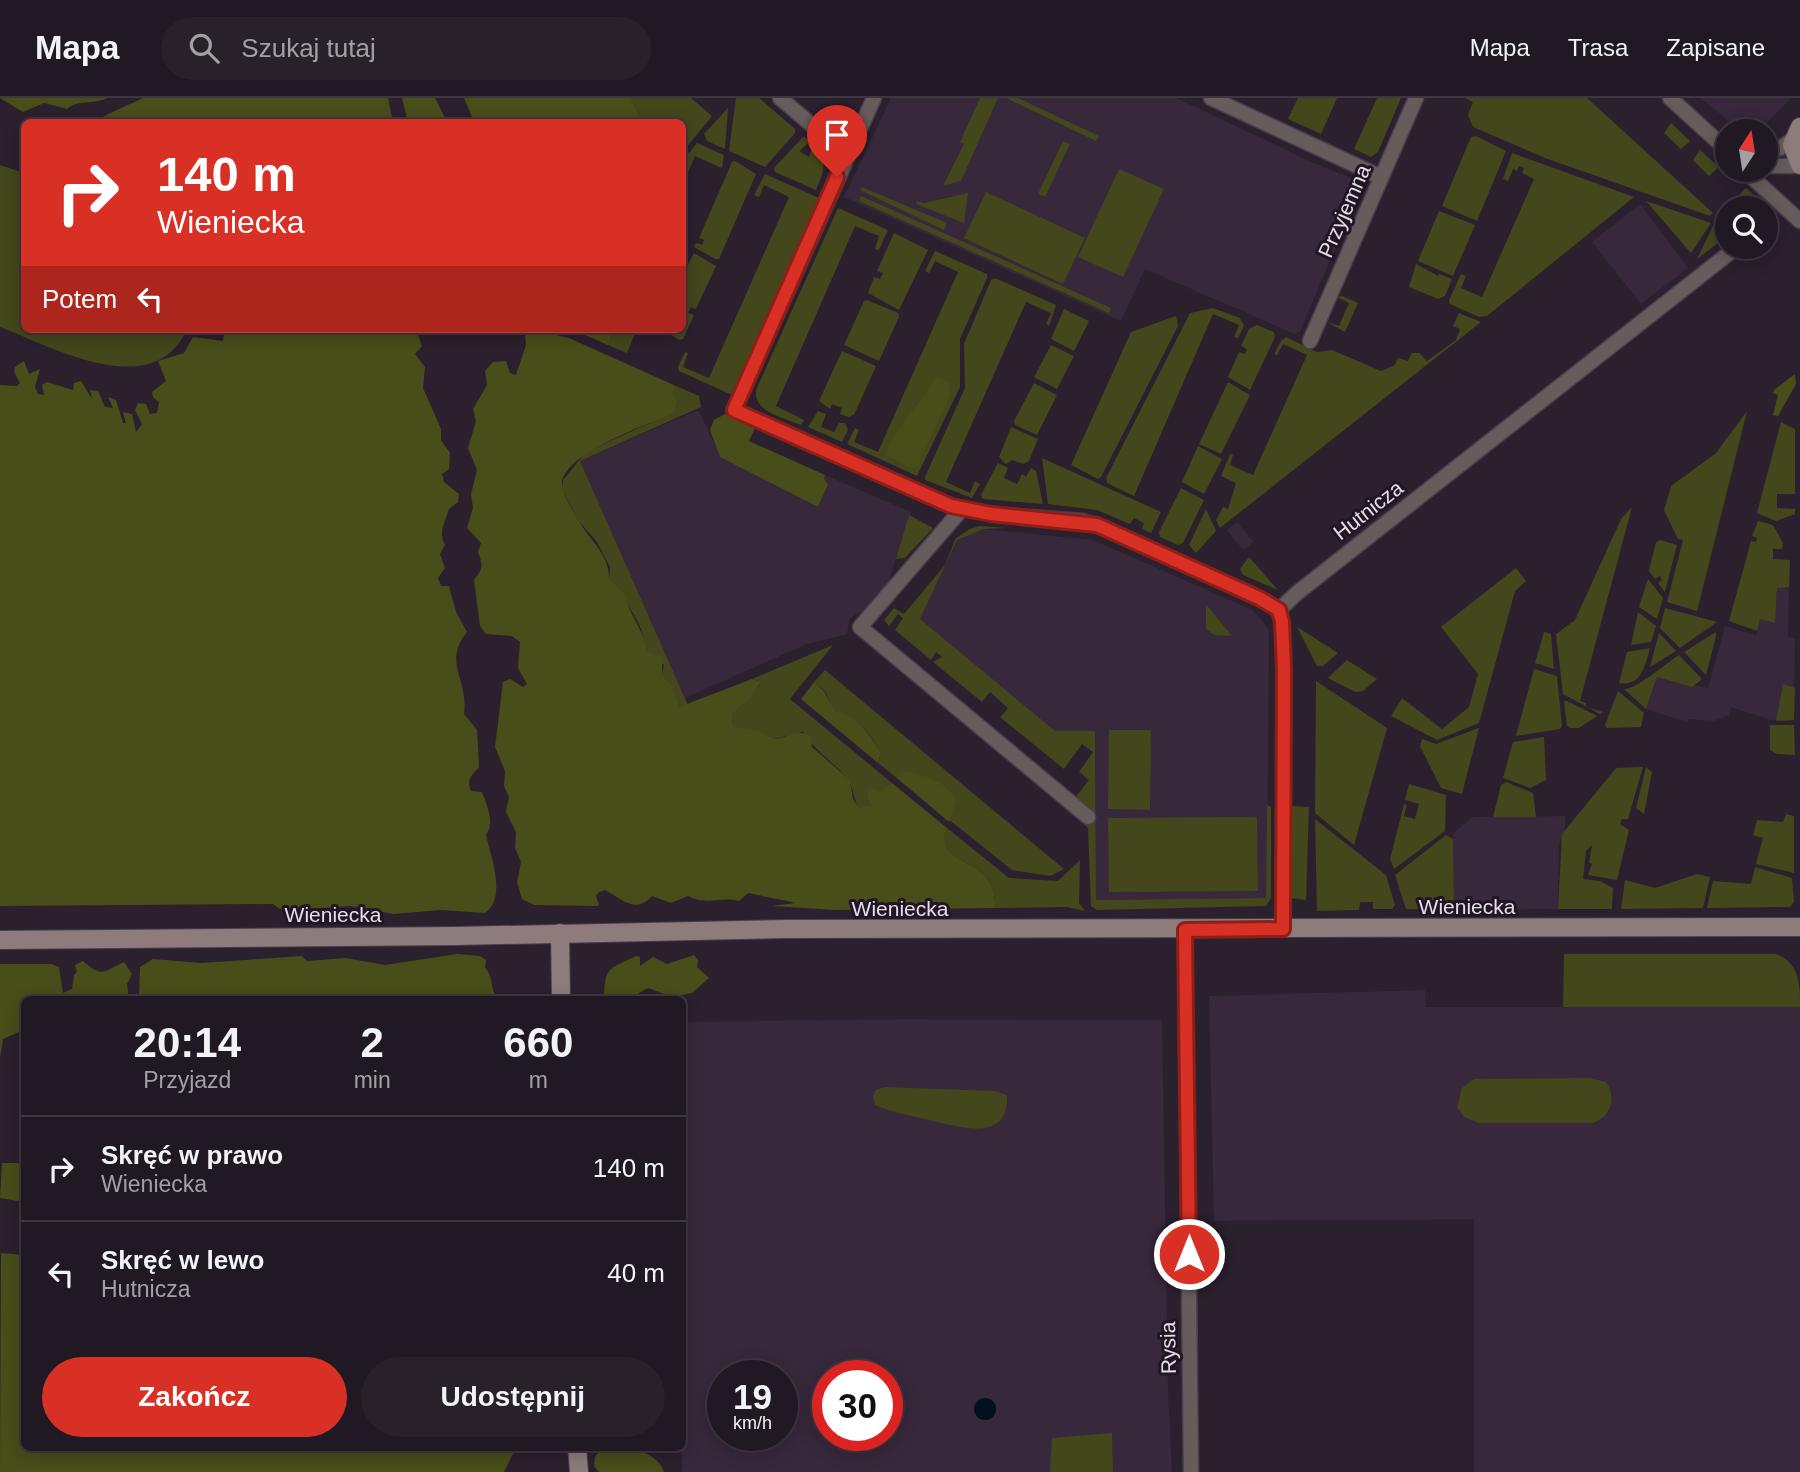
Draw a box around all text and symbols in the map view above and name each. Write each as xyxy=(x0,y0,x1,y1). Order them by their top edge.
search box xyxy=(161,17,651,80)
text: Mapa xyxy=(35,29,119,66)
icon: search xyxy=(185,29,223,67)
text: Szukaj tutaj xyxy=(241,33,376,63)
text: Mapa xyxy=(1470,34,1530,61)
text: Trasa xyxy=(1568,34,1628,61)
text: Zapisane xyxy=(1666,34,1765,61)
pin xyxy=(807,105,867,177)
icon: arrive xyxy=(818,116,856,154)
north arrow xyxy=(1715,119,1778,182)
map controls xyxy=(1715,119,1778,259)
icon: right xyxy=(42,147,133,238)
text: 140 m xyxy=(157,147,296,201)
street label: Przyjemna xyxy=(1313,161,1375,261)
button: search xyxy=(1715,196,1778,259)
text: Wieniecka xyxy=(157,204,305,240)
icon: left xyxy=(131,280,169,318)
text: Potem xyxy=(42,284,117,314)
street label: Hutnicza xyxy=(1329,476,1408,544)
street label: Wieniecka xyxy=(1419,895,1516,918)
street label: Wieniecka xyxy=(852,897,949,920)
street label: Wieniecka xyxy=(285,903,382,926)
text: 20:14 xyxy=(134,1019,241,1066)
text: 2 xyxy=(360,1019,384,1066)
text: 660 xyxy=(503,1019,573,1066)
text: Przyjazd xyxy=(143,1067,231,1093)
text: min xyxy=(354,1067,391,1093)
text: m xyxy=(529,1067,548,1093)
text: Skręć w prawo xyxy=(101,1140,283,1170)
icon: right xyxy=(42,1150,80,1188)
text: 140 m xyxy=(593,1153,665,1183)
text: Wieniecka xyxy=(101,1171,207,1197)
position arrow xyxy=(1152,1217,1226,1291)
text: Skręć w lewo xyxy=(101,1245,264,1275)
icon: left xyxy=(42,1255,80,1293)
text: 40 m xyxy=(607,1258,665,1288)
text: Hutnicza xyxy=(101,1276,190,1302)
street label: Rysia xyxy=(1156,1321,1180,1374)
button: Zakończ xyxy=(42,1357,347,1437)
button: Udostępnij xyxy=(361,1357,665,1437)
speed limit sign: 30 xyxy=(812,1360,903,1451)
text: 19 xyxy=(733,1377,772,1416)
text: km/h xyxy=(733,1413,772,1433)

